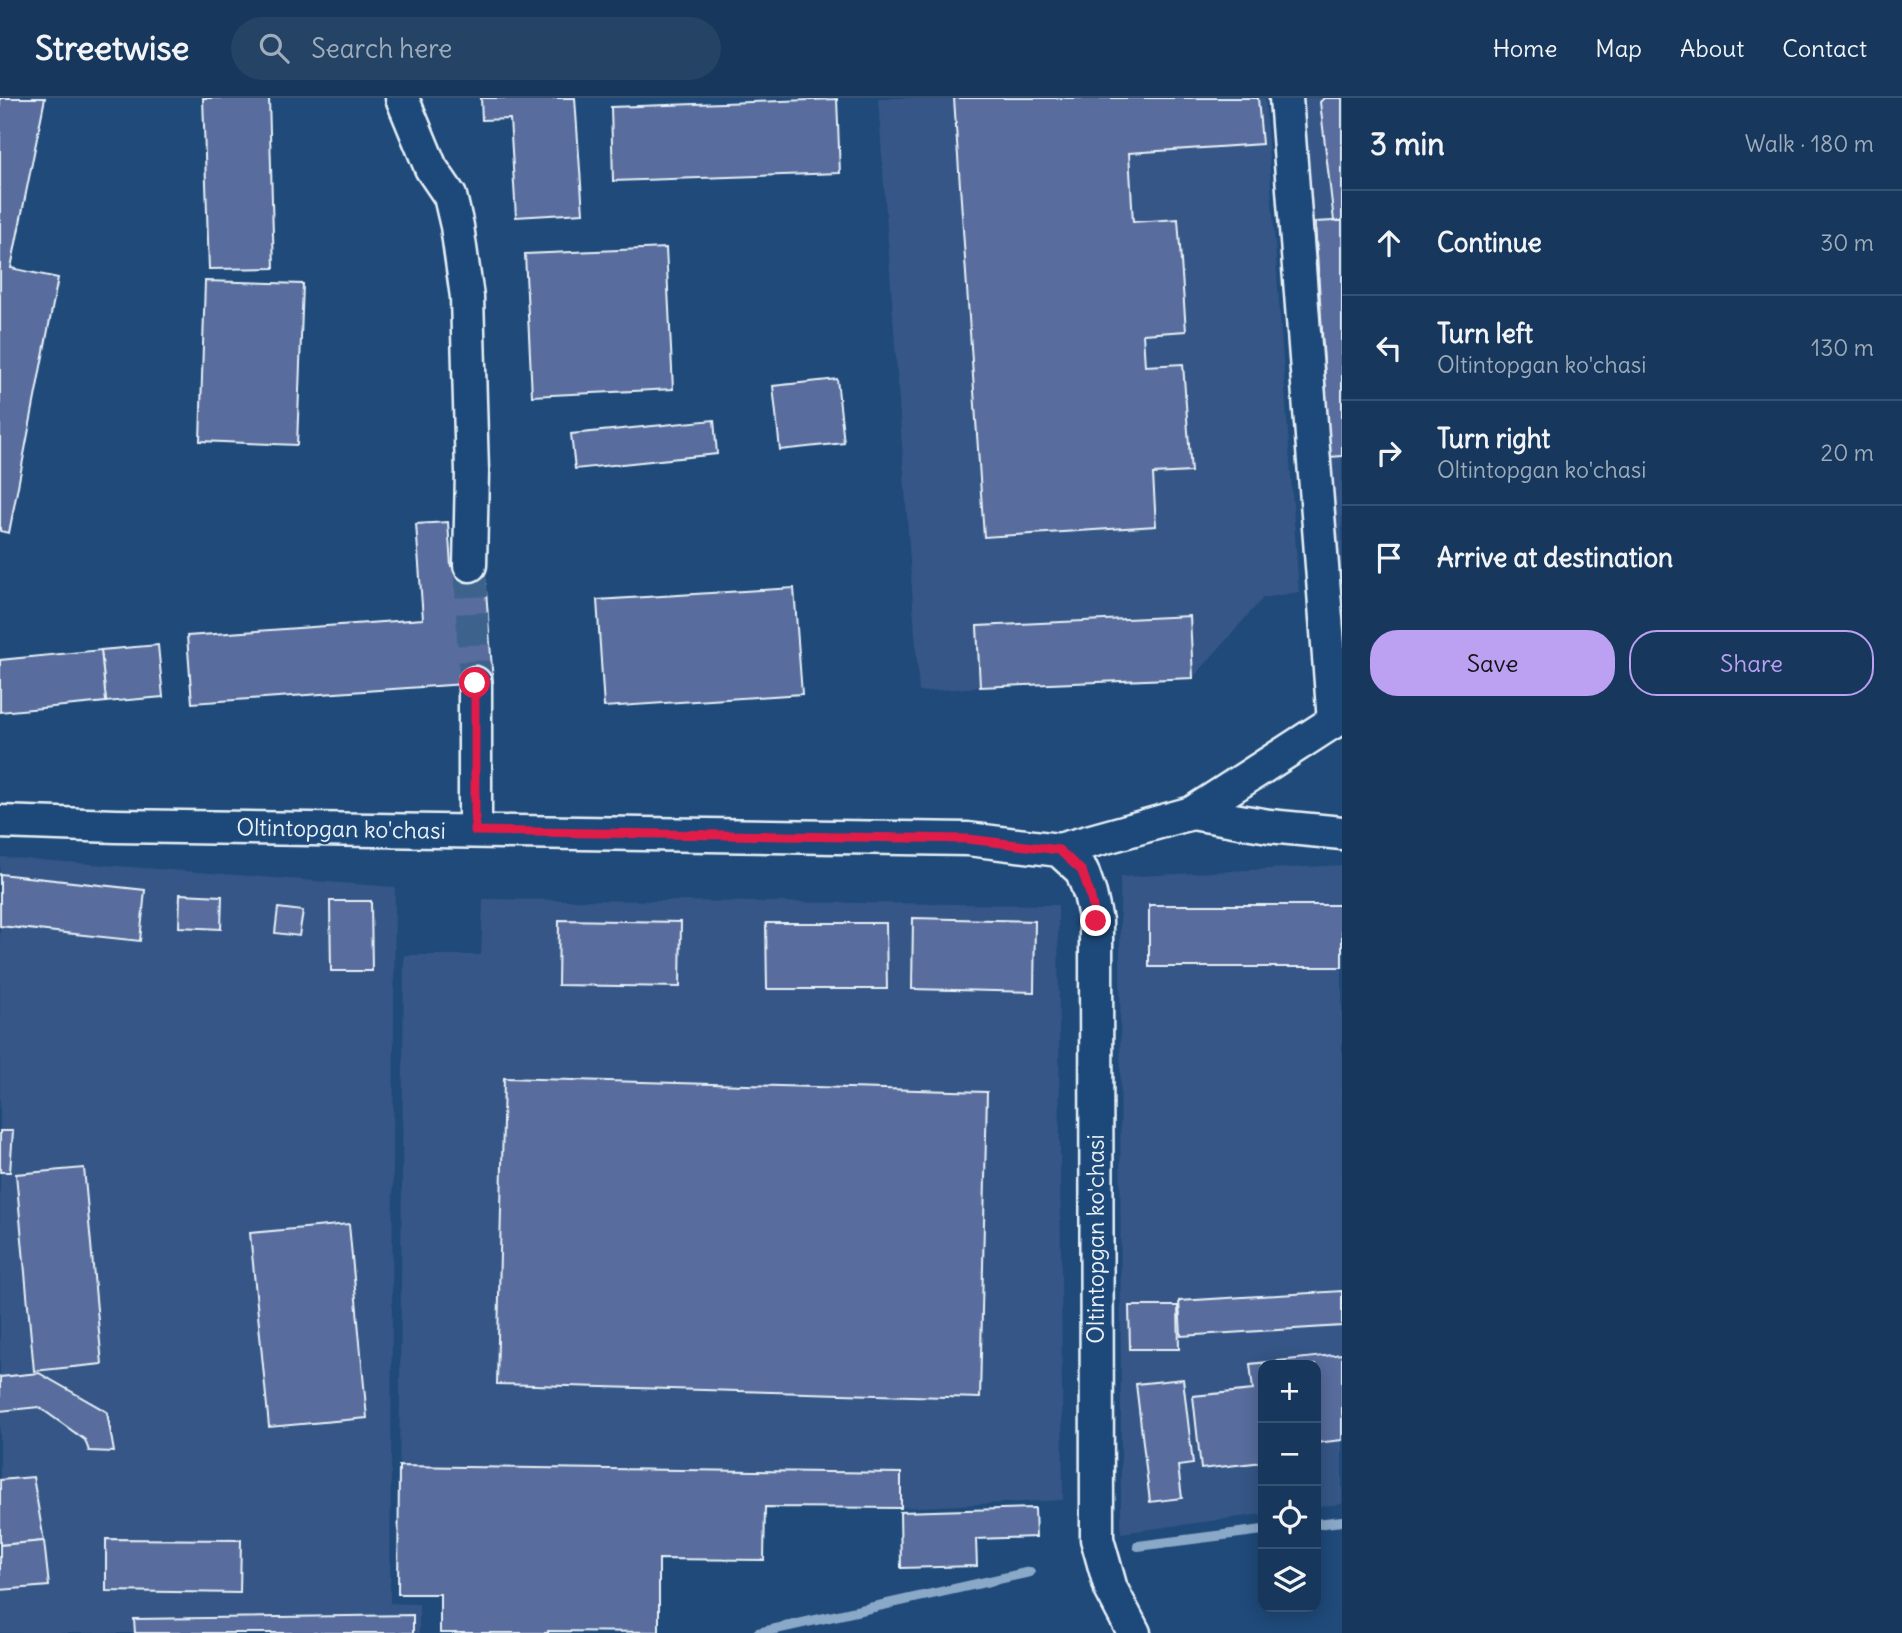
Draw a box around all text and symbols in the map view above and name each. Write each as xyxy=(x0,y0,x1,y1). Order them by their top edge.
search box xyxy=(231,17,721,80)
text: Streetwise xyxy=(35,27,189,69)
icon: search xyxy=(255,29,293,67)
text: Search here xyxy=(311,32,452,65)
text: Home xyxy=(1493,33,1557,63)
text: Map xyxy=(1595,33,1642,63)
text: About xyxy=(1680,33,1744,63)
text: Contact xyxy=(1782,33,1867,63)
text: 3 min xyxy=(1370,125,1445,163)
text: Walk · 180 m xyxy=(1745,129,1874,158)
icon: ahead xyxy=(1370,224,1408,262)
text: Continue xyxy=(1437,226,1542,259)
text: 30 m xyxy=(1820,228,1874,257)
text: Turn left xyxy=(1437,317,1533,350)
icon: left xyxy=(1370,329,1408,367)
text: 130 m xyxy=(1811,333,1874,362)
text: Oltintopgan ko'chasi xyxy=(1437,350,1646,379)
text: Turn right xyxy=(1437,422,1550,455)
icon: right xyxy=(1370,434,1408,472)
text: 20 m xyxy=(1821,438,1874,467)
text: Oltintopgan ko'chasi xyxy=(1437,455,1646,484)
icon: arrive xyxy=(1370,539,1408,577)
text: Arrive at destination xyxy=(1437,541,1673,574)
button: Save xyxy=(1370,630,1615,696)
button: Share xyxy=(1629,630,1874,696)
route start xyxy=(459,667,490,698)
street label: Oltintopgan ko'chasi xyxy=(236,812,446,845)
route end xyxy=(1080,905,1111,936)
street label: Oltintopgan ko'chasi xyxy=(1081,1134,1110,1344)
map controls xyxy=(1258,1360,1321,1612)
button: + xyxy=(1258,1360,1321,1423)
button: − xyxy=(1258,1423,1321,1486)
button: locate xyxy=(1258,1486,1321,1549)
button: layers xyxy=(1258,1549,1321,1612)

